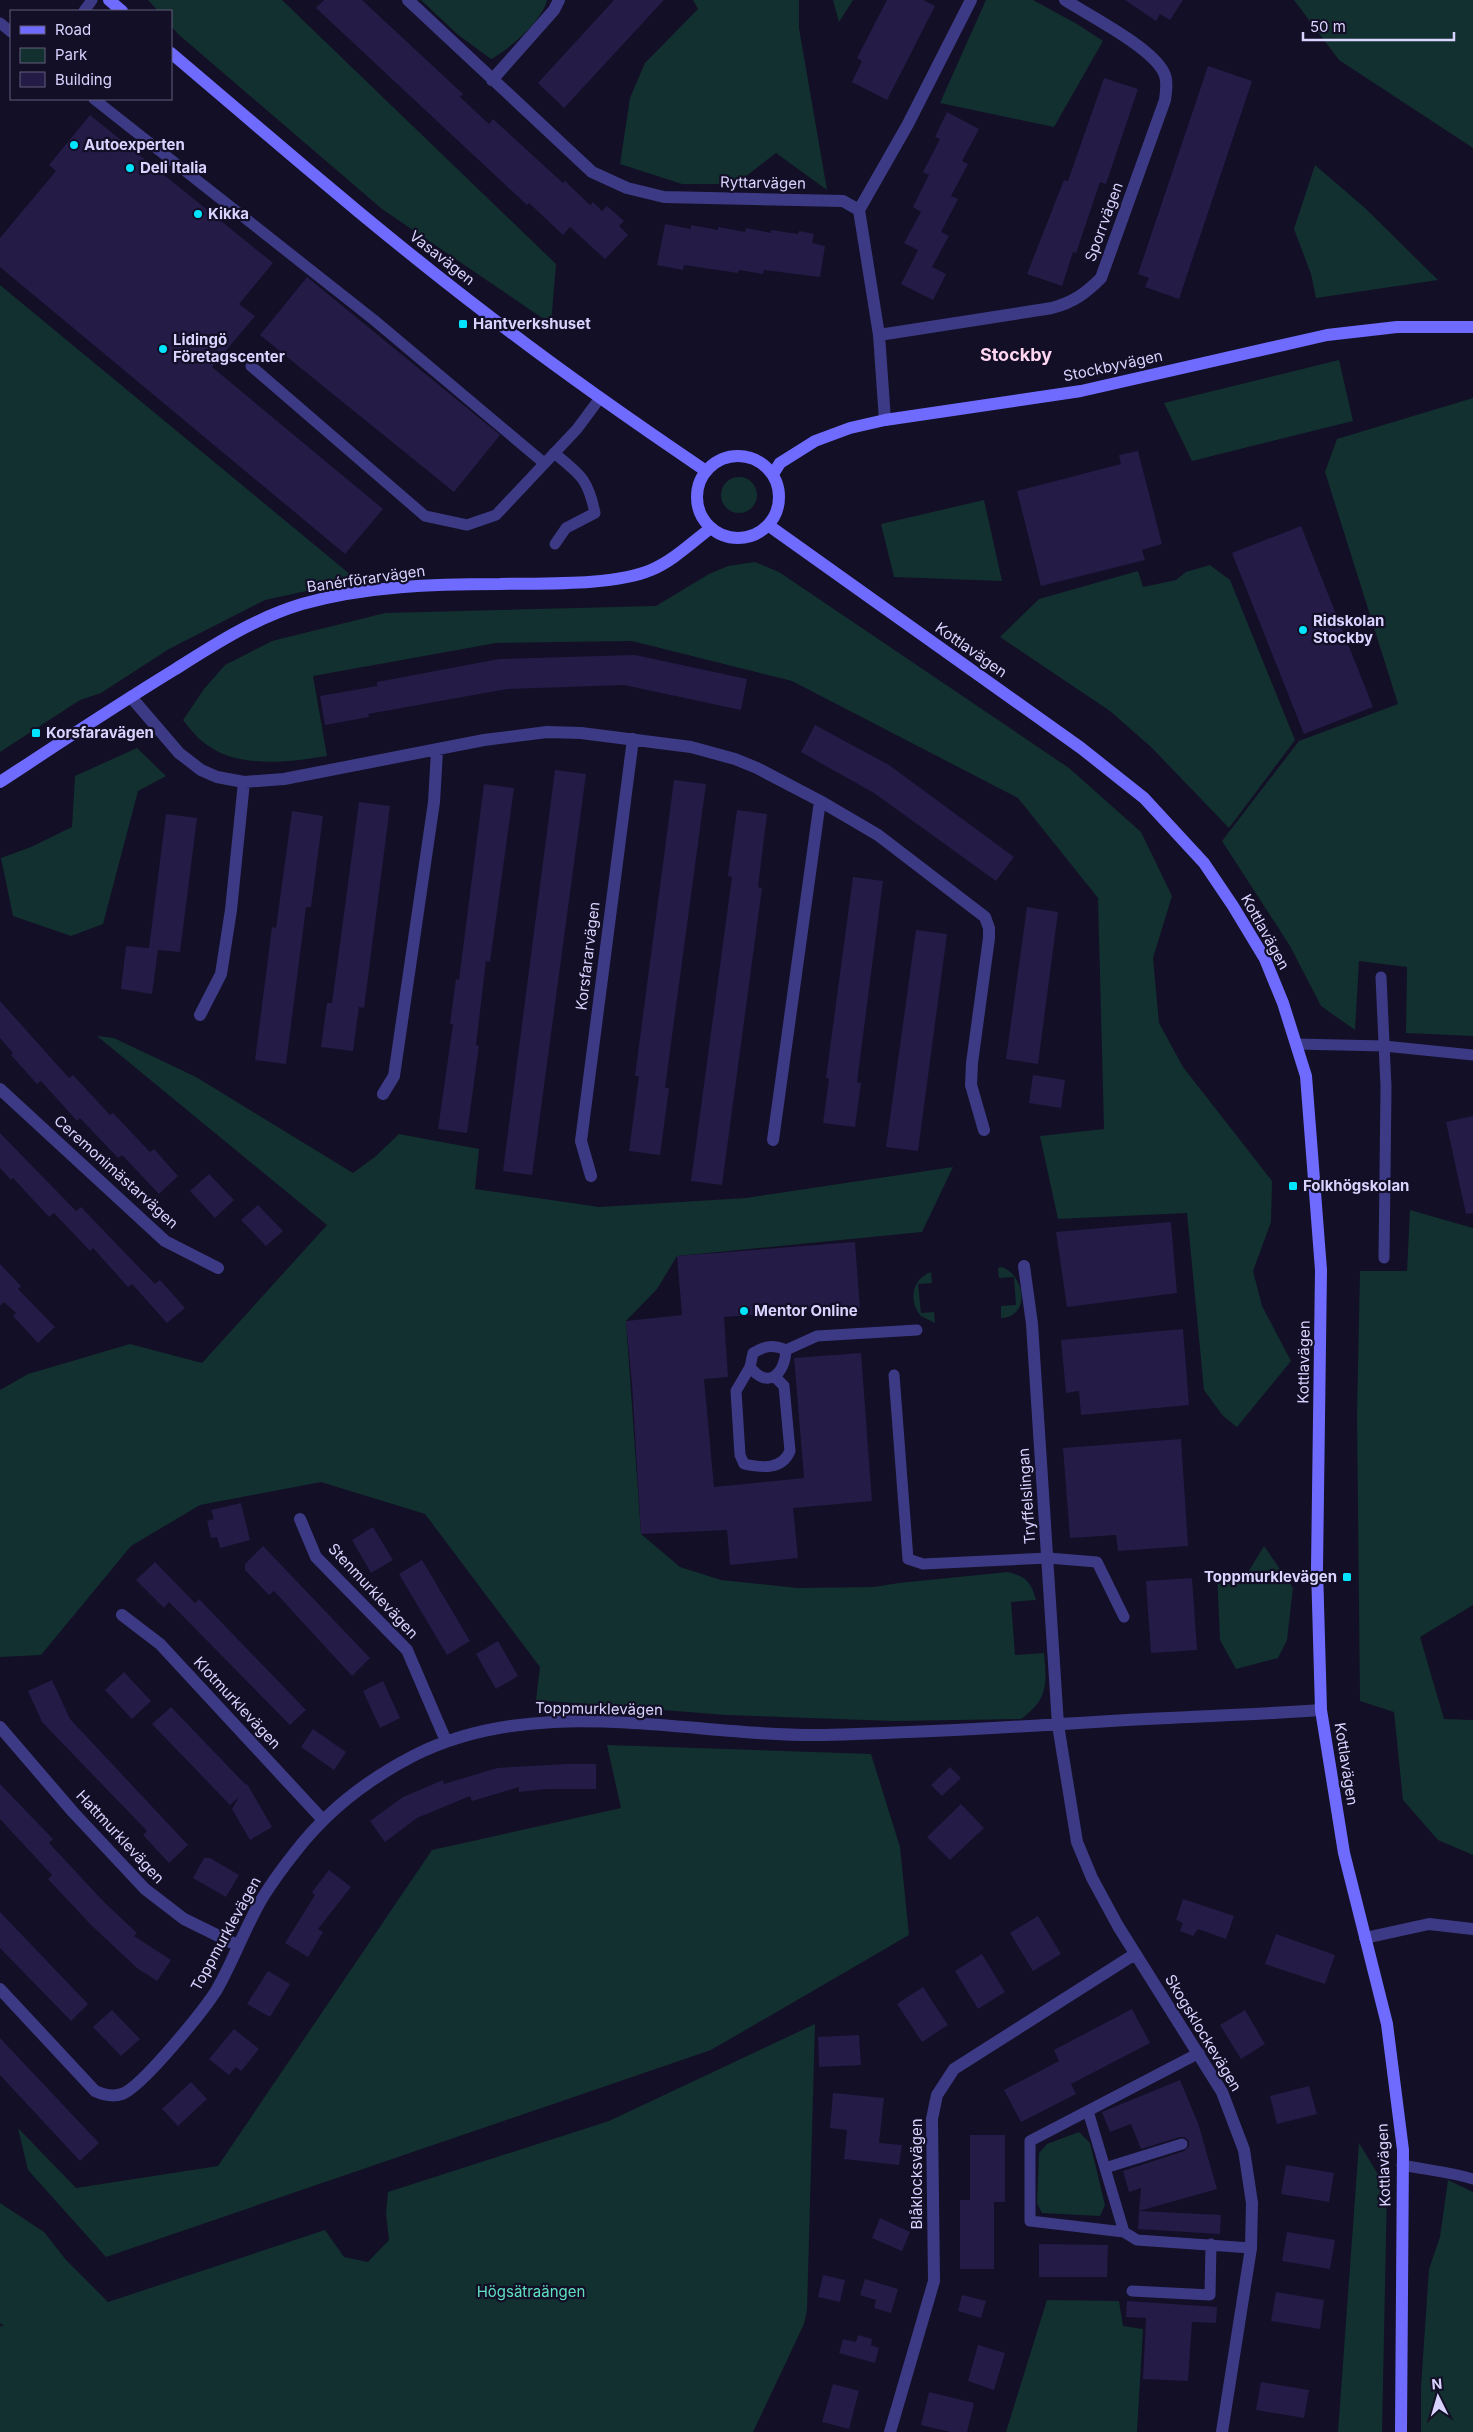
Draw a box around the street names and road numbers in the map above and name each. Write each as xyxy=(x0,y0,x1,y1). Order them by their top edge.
street label: Ryttarvägen xyxy=(720,172,806,193)
street label: Sporrvägen xyxy=(1080,180,1127,264)
street label: Vasavägen xyxy=(406,226,479,289)
street label: Stockbyvägen xyxy=(1061,346,1164,385)
street label: Banérförarvägen xyxy=(306,561,426,596)
street label: Kottlavägen xyxy=(932,618,1011,681)
street label: Kottlavägen xyxy=(1237,891,1294,973)
street label: Korsfararvägen xyxy=(571,901,604,1011)
street label: Ceremonimästarvägen xyxy=(50,1111,182,1232)
street label: Kottlavägen xyxy=(1293,1320,1314,1404)
street label: Tryffelslingan xyxy=(1014,1447,1039,1545)
street label: Stenmurklevägen xyxy=(324,1539,423,1642)
street label: Klotmurklevägen xyxy=(190,1653,285,1753)
street label: Toppmurklevägen xyxy=(535,1698,663,1719)
street label: Kottlavägen xyxy=(1331,1721,1362,1807)
street label: Hattmurklevägen xyxy=(72,1786,169,1887)
street label: Toppmurklevägen xyxy=(186,1873,265,1994)
street label: Skogsklockevägen xyxy=(1161,1971,1246,2095)
street label: Blåklocksvägen xyxy=(907,2118,926,2230)
street label: Kottlavägen xyxy=(1373,2123,1394,2207)

